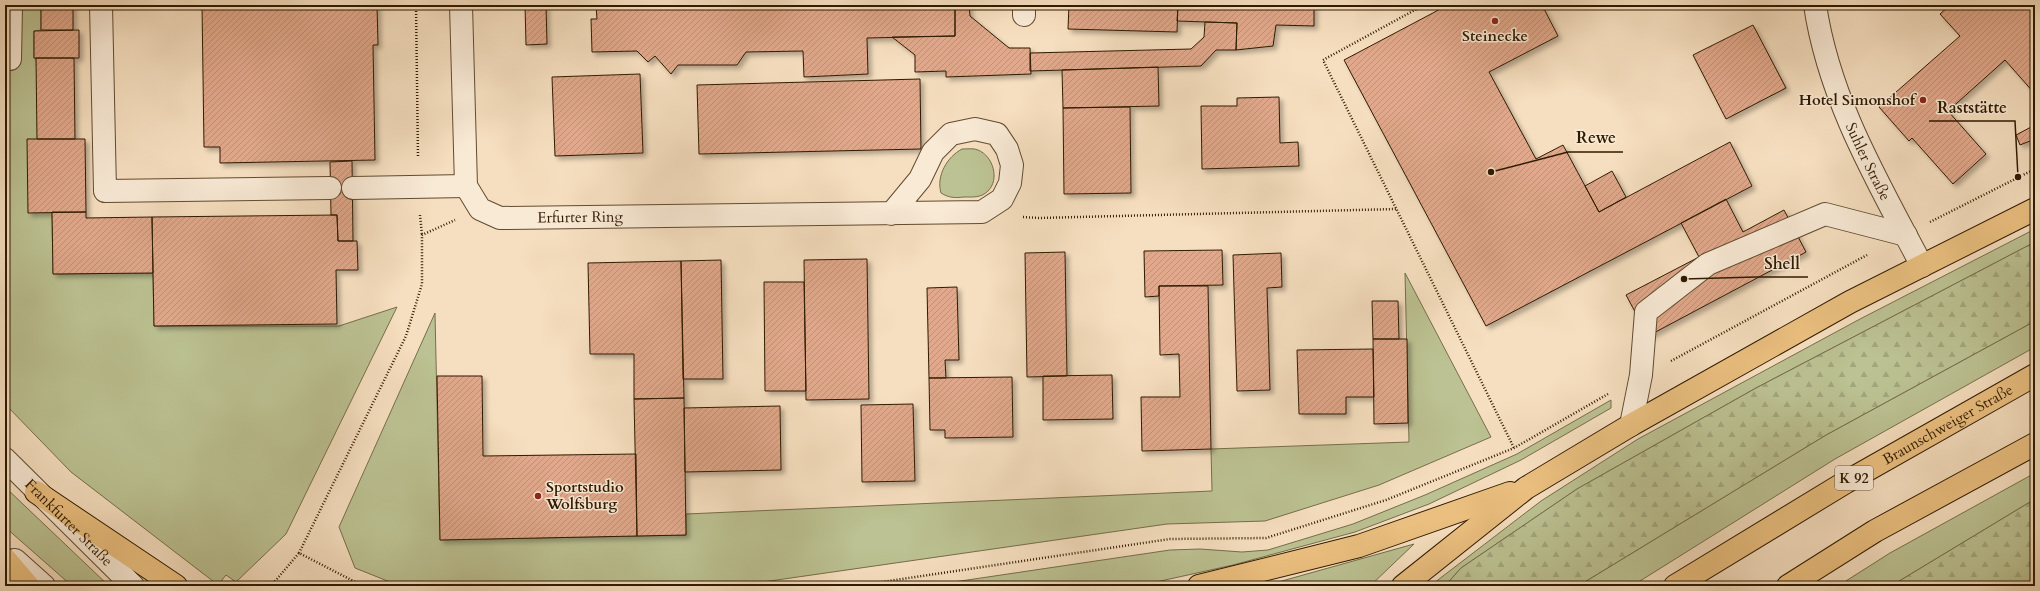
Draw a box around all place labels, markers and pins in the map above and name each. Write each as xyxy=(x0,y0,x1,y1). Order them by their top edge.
marker: Steinecke xyxy=(1490,16,1500,26)
place label: Steinecke xyxy=(1462,26,1528,46)
place label: Hotel Simonshof xyxy=(1799,90,1918,110)
callout: Raststätte xyxy=(1929,93,2015,121)
marker: Hotel Simonshof xyxy=(1918,95,1928,105)
callout: Rewe xyxy=(1568,124,1623,152)
callout: Shell xyxy=(1756,249,1808,277)
place label: Sportstudio Wolfsburg xyxy=(545,477,624,514)
marker: Sportstudio Wolfsburg xyxy=(533,491,543,501)

